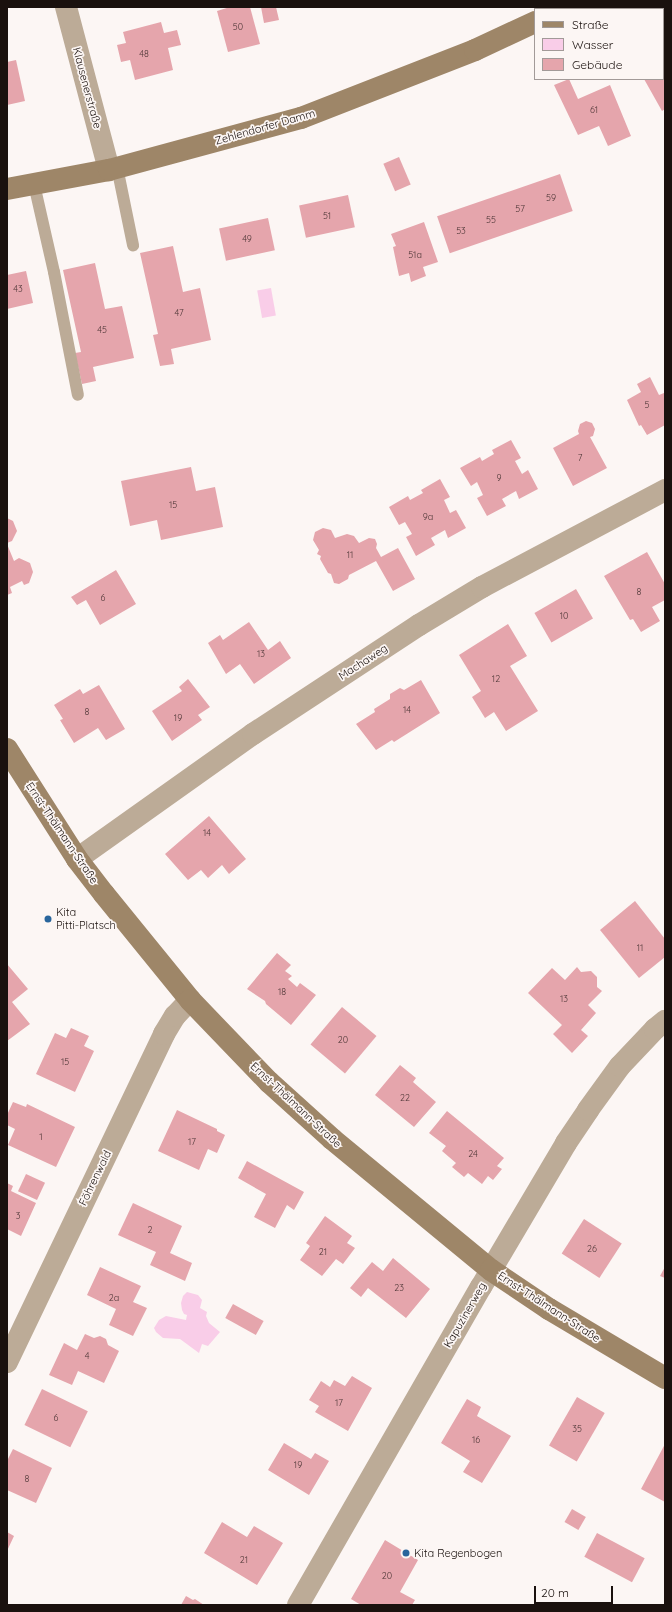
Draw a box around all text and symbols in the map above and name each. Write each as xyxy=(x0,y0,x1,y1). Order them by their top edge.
legend xyxy=(534,8,664,80)
text: Straße xyxy=(572,17,609,32)
house number: 50 xyxy=(233,22,243,32)
text: Wasser xyxy=(572,37,613,52)
street label: Klausenerstraße xyxy=(70,46,104,130)
house number: 48 xyxy=(139,49,149,59)
text: Gebäude xyxy=(572,57,622,72)
house number: 61 xyxy=(590,105,598,115)
street label: Zehlendorfer Damm xyxy=(213,106,317,148)
house number: 59 xyxy=(546,193,556,203)
house number: 57 xyxy=(515,204,525,214)
house number: 51 xyxy=(323,211,331,221)
house number: 55 xyxy=(486,215,496,225)
house number: 53 xyxy=(456,226,466,236)
house number: 49 xyxy=(242,234,252,244)
house number: 51a xyxy=(408,250,422,260)
house number: 43 xyxy=(13,284,23,294)
house number: 47 xyxy=(174,308,184,318)
house number: 45 xyxy=(97,325,107,335)
house number: 5 xyxy=(645,400,649,410)
house number: 7 xyxy=(578,453,582,463)
house number: 9 xyxy=(496,473,502,483)
house number: 15 xyxy=(169,500,177,510)
house number: 9a xyxy=(423,512,433,522)
house number: 11 xyxy=(347,550,353,560)
house number: 8 xyxy=(637,587,641,597)
house number: 6 xyxy=(101,593,105,603)
house number: 10 xyxy=(560,611,568,621)
street label: Machaweg xyxy=(336,641,390,683)
house number: 13 xyxy=(257,649,265,659)
house number: 12 xyxy=(492,674,500,684)
house number: 14 xyxy=(403,705,411,715)
house number: 8 xyxy=(85,707,89,717)
house number: 19 xyxy=(174,713,182,723)
street label: Ernst-Thälmann-Straße xyxy=(23,780,101,886)
house number: 14 xyxy=(203,828,211,838)
place label: Kita Pitti-Platsch xyxy=(56,906,116,932)
marker: Kita Pitti-Platsch xyxy=(43,914,53,924)
house number: 11 xyxy=(637,943,643,953)
house number: 18 xyxy=(278,987,286,997)
house number: 13 xyxy=(560,994,568,1004)
house number: 20 xyxy=(338,1035,348,1045)
house number: 15 xyxy=(61,1057,69,1067)
street label: Ernst-Thälmann-Straße xyxy=(248,1059,344,1151)
house number: 22 xyxy=(400,1093,410,1103)
house number: 1 xyxy=(39,1132,43,1142)
house number: 17 xyxy=(188,1137,196,1147)
street label: Föhrenwald xyxy=(76,1148,114,1208)
house number: 24 xyxy=(468,1149,478,1159)
house number: 3 xyxy=(16,1211,20,1221)
house number: 2 xyxy=(148,1225,152,1235)
house number: 26 xyxy=(587,1244,597,1254)
house number: 21 xyxy=(319,1247,327,1257)
street label: Ernst-Thälmann-Straße xyxy=(495,1269,603,1345)
street label: Kapuzinerweg xyxy=(441,1280,489,1350)
house number: 23 xyxy=(394,1283,404,1293)
house number: 2a xyxy=(109,1293,119,1303)
house number: 4 xyxy=(85,1351,89,1361)
house number: 17 xyxy=(335,1398,343,1408)
house number: 6 xyxy=(54,1413,58,1423)
house number: 35 xyxy=(572,1424,582,1434)
house number: 16 xyxy=(472,1435,480,1445)
house number: 19 xyxy=(294,1460,302,1470)
house number: 8 xyxy=(25,1474,29,1484)
place label: Kita Regenbogen xyxy=(414,1546,502,1560)
marker: Kita Regenbogen xyxy=(401,1548,411,1558)
house number: 21 xyxy=(240,1555,248,1565)
house number: 20 xyxy=(382,1571,392,1581)
scale bar xyxy=(536,1578,615,1604)
text: 20 m xyxy=(541,1585,569,1600)

